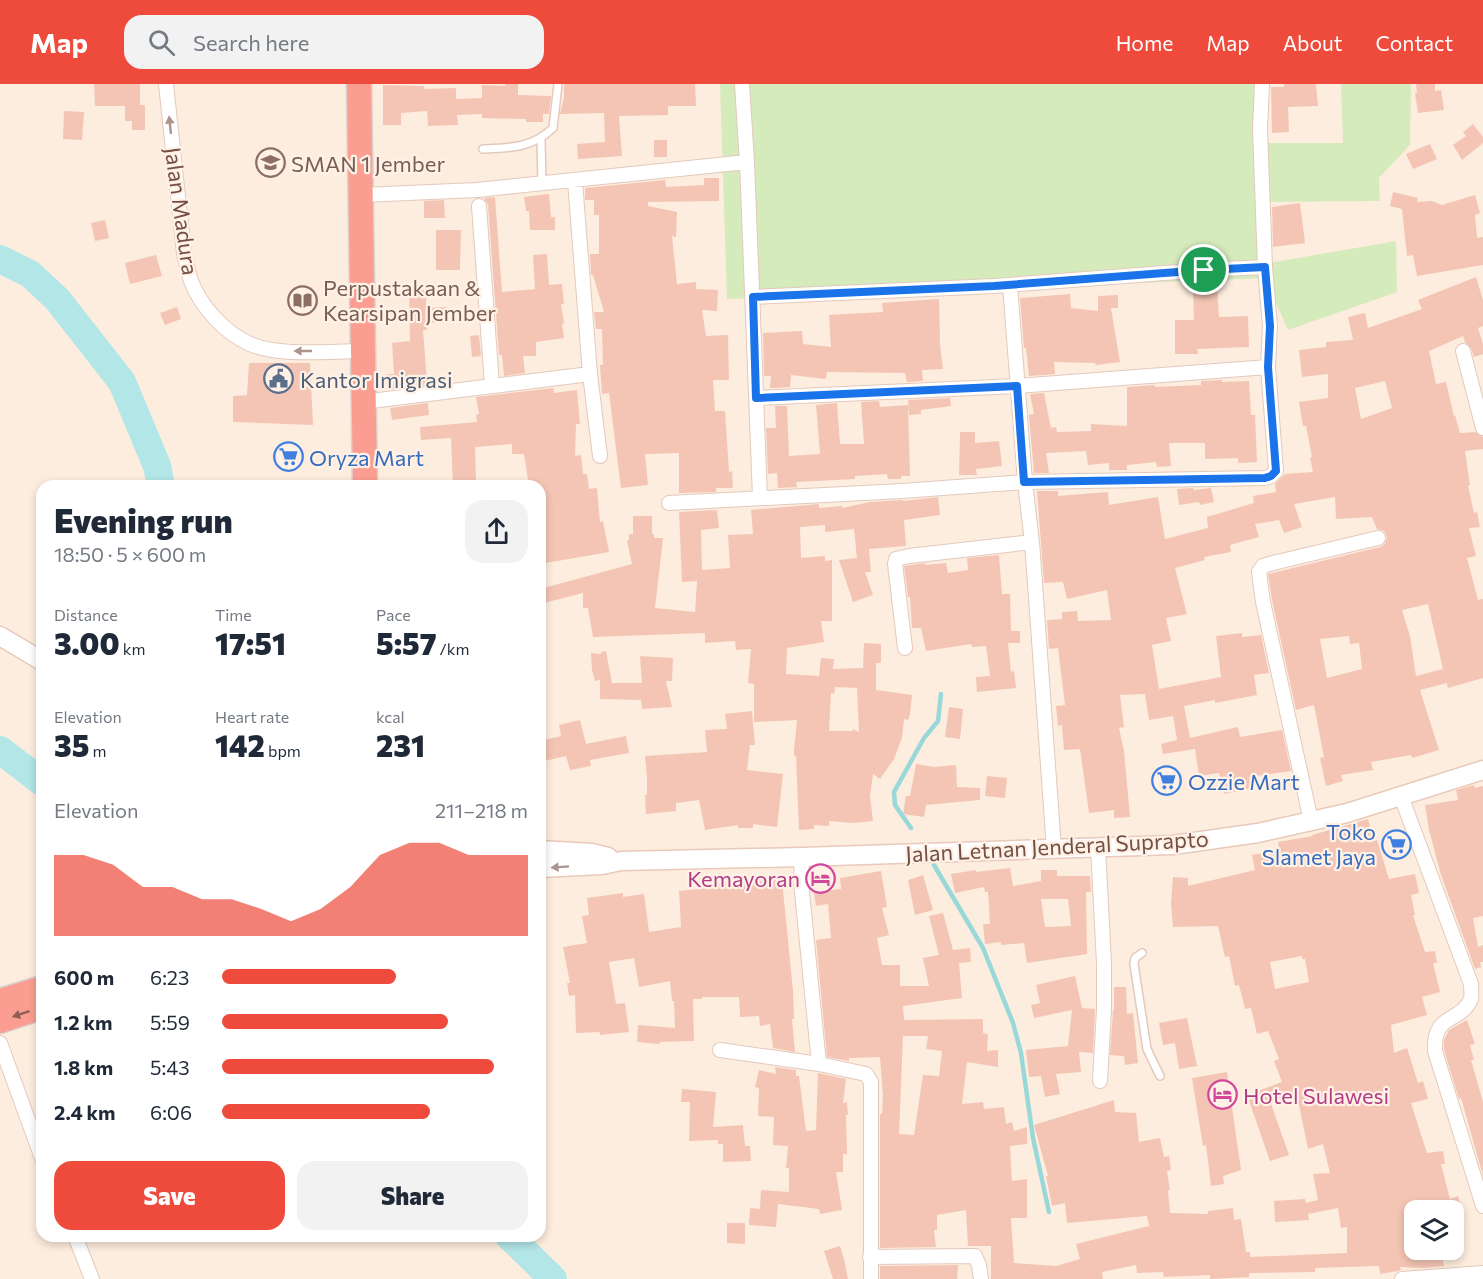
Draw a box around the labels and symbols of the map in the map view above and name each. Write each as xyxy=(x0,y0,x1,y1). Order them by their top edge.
one-way arrow xyxy=(165,115,175,134)
street label: Jalan Madura xyxy=(160,145,204,277)
school or university icon: SMAN 1 Jember xyxy=(254,147,286,179)
place label: SMAN 1 Jember xyxy=(291,150,445,177)
pin xyxy=(1178,244,1229,295)
place label: Perpustakaan & Kearsipan Jember xyxy=(323,274,496,326)
library icon: Perpustakaan & Kearsipan Jember xyxy=(286,284,318,316)
one-way arrow xyxy=(294,346,313,356)
public building icon: Kantor Imigrasi xyxy=(263,363,295,395)
place label: Kantor Imigrasi xyxy=(300,366,453,393)
supermarket icon: Oryza Mart xyxy=(272,441,304,473)
place label: Oryza Mart xyxy=(309,444,424,471)
supermarket icon: Ozzie Mart xyxy=(1151,765,1183,797)
place label: Ozzie Mart xyxy=(1188,768,1299,795)
place label: Toko Slamet Jaya xyxy=(1262,818,1376,870)
street label: Jalan Letnan Jenderal Suprapto xyxy=(905,825,1209,867)
supermarket icon: Toko Slamet Jaya xyxy=(1381,828,1413,860)
one-way arrow xyxy=(550,862,569,872)
hotel icon: Kemayoran xyxy=(805,862,837,894)
place label: Kemayoran xyxy=(687,865,800,892)
one-way arrow xyxy=(12,1010,30,1020)
hotel icon: Hotel Sulawesi xyxy=(1206,1079,1238,1111)
place label: Hotel Sulawesi xyxy=(1243,1082,1389,1109)

